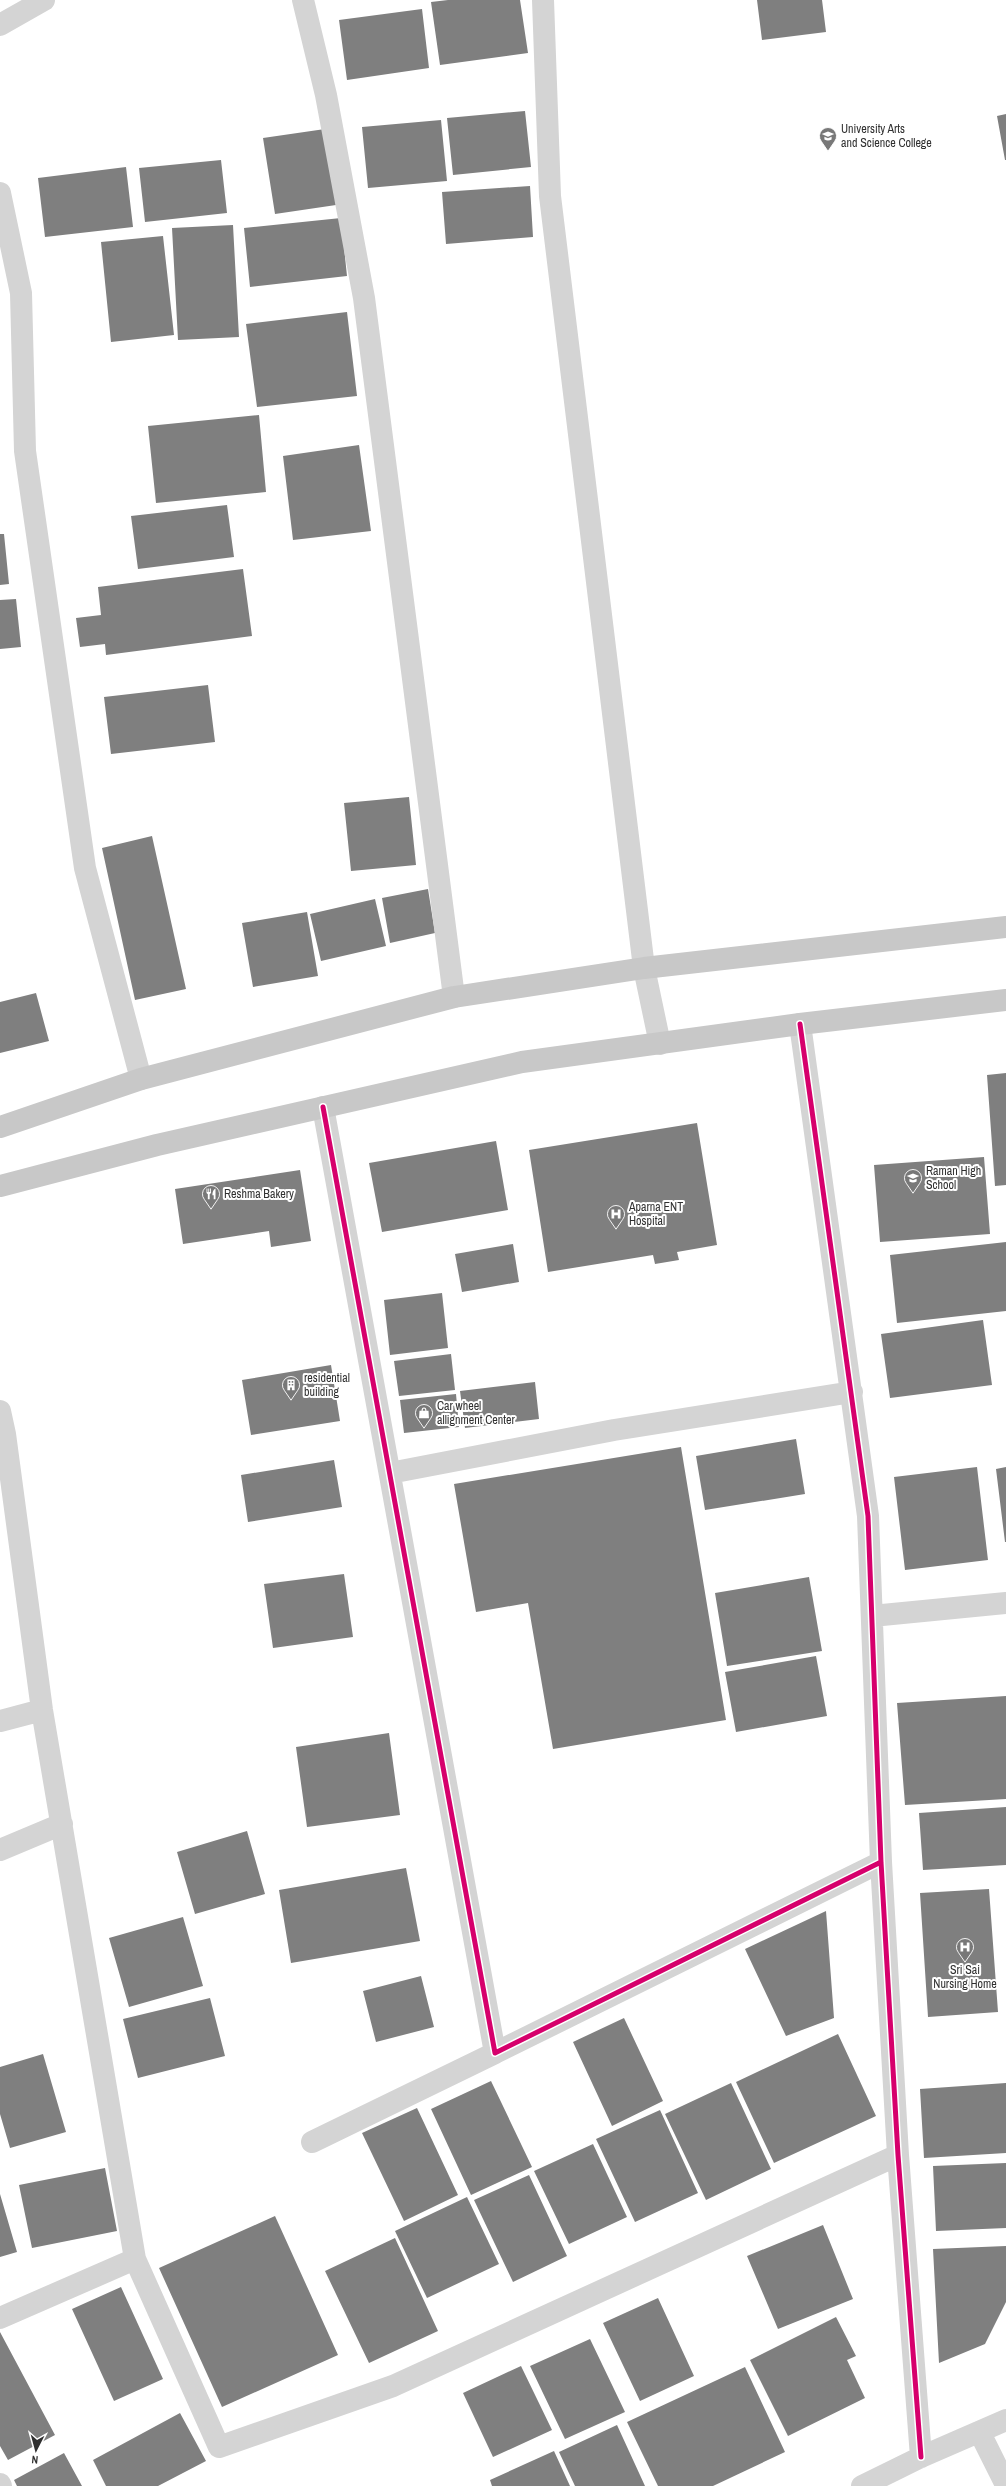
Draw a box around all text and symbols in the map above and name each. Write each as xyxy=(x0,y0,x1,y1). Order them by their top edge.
place label: University Arts and Science College xyxy=(841,121,932,151)
school or university icon: University Arts and Science College xyxy=(818,126,838,151)
place label: Raman High School xyxy=(926,1163,981,1193)
school or university icon: Raman High School xyxy=(903,1168,923,1193)
restaurant icon: Reshma Bakery xyxy=(201,1184,221,1209)
place label: Reshma Bakery xyxy=(224,1186,294,1202)
place label: Aparna ENT Hospital xyxy=(628,1199,683,1229)
hospital icon: Aparna ENT Hospital xyxy=(606,1204,626,1229)
place label: residential building xyxy=(304,1370,350,1400)
building icon: residential building xyxy=(281,1375,301,1400)
place label: Car wheel allignment Center xyxy=(437,1398,515,1428)
shop icon: Car wheel allignment Center xyxy=(414,1403,434,1428)
hospital icon: Sri Sai Nursing Home xyxy=(955,1937,975,1962)
place label: Sri Sai Nursing Home xyxy=(933,1962,997,1992)
north arrow xyxy=(16,2430,56,2470)
text: N xyxy=(31,2453,39,2467)

